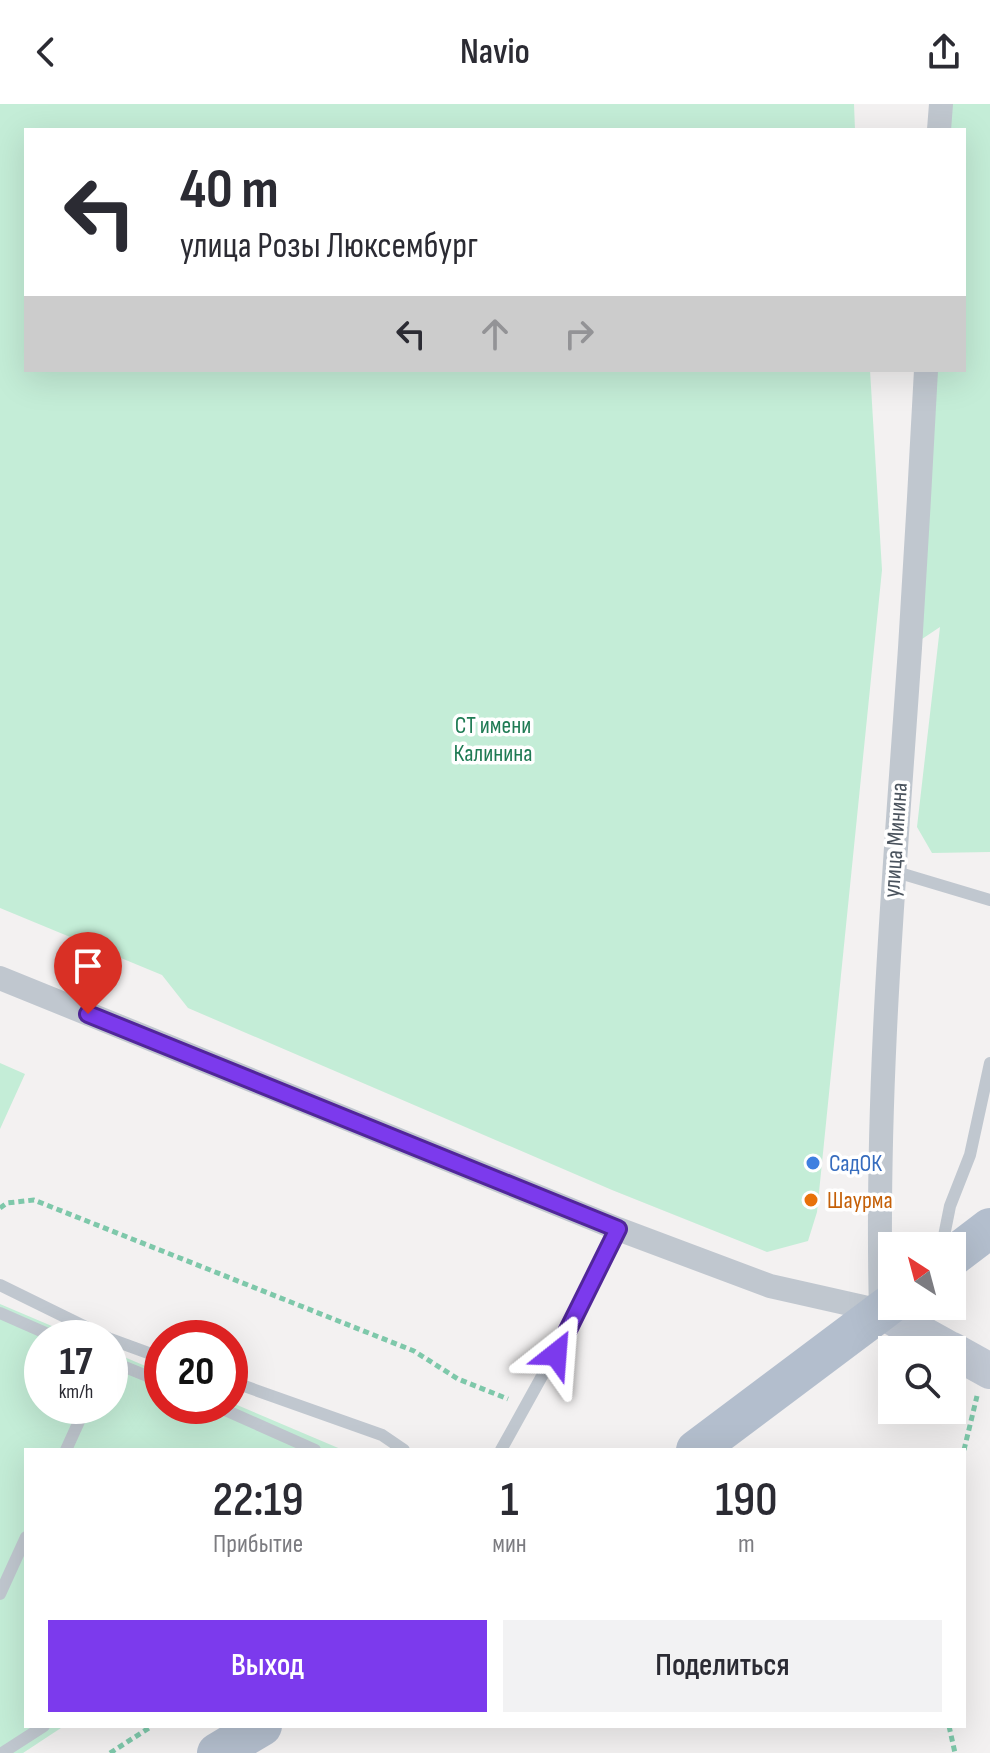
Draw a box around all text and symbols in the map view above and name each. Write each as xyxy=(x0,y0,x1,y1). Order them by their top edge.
icon: back xyxy=(24,30,68,74)
icon: share xyxy=(922,30,966,74)
text: Navio xyxy=(460,31,530,74)
text: 40 m xyxy=(180,157,279,224)
icon: left xyxy=(48,160,152,264)
text: улица Розы Люксембург xyxy=(180,225,478,268)
icon: left xyxy=(389,312,433,356)
icon: ahead xyxy=(473,312,517,356)
icon: right xyxy=(557,312,601,356)
park label: СТ имени Калинина xyxy=(453,711,533,768)
street label: улица Минина xyxy=(877,782,914,898)
pin xyxy=(54,932,122,1014)
icon: arrive xyxy=(66,944,110,988)
place label: СадОК xyxy=(829,1149,882,1178)
marker: СадОК xyxy=(804,1154,822,1172)
place label: Шаурма xyxy=(827,1186,893,1215)
marker: Шаурма xyxy=(802,1191,820,1209)
north arrow xyxy=(878,1232,966,1320)
map controls xyxy=(878,1232,966,1424)
position arrow xyxy=(514,1312,598,1396)
speed limit sign: 20 xyxy=(144,1320,248,1424)
button: search xyxy=(878,1336,966,1424)
text: 17 xyxy=(60,1338,92,1386)
text: km/h xyxy=(59,1380,93,1404)
text: 22:19 xyxy=(213,1472,304,1529)
text: 1 xyxy=(500,1472,518,1529)
text: 190 xyxy=(715,1472,777,1529)
text: Прибытие xyxy=(213,1529,303,1560)
text: мин xyxy=(492,1529,527,1560)
text: m xyxy=(738,1529,755,1560)
button: Выход xyxy=(48,1620,487,1712)
button: Поделиться xyxy=(503,1620,942,1712)

